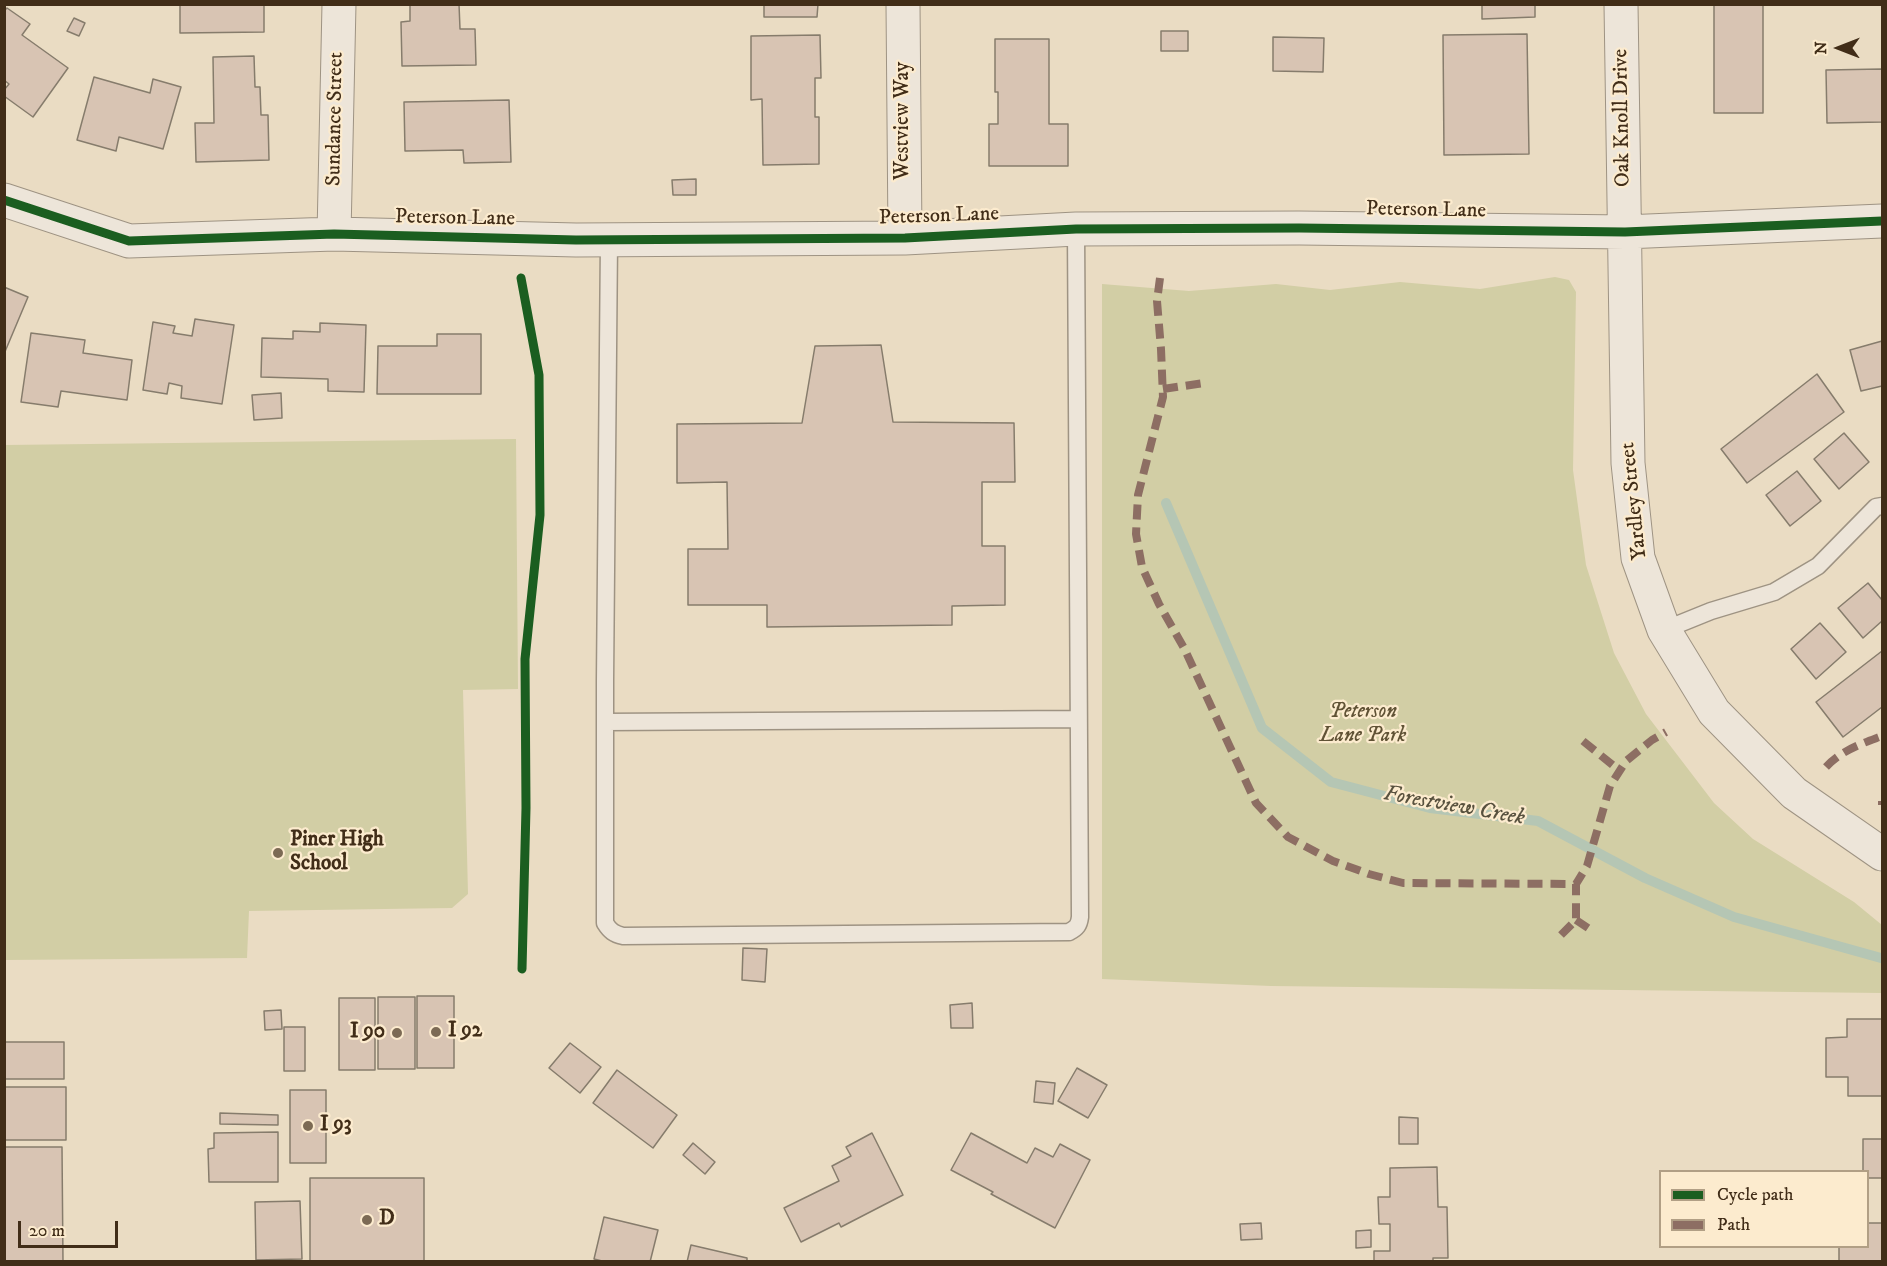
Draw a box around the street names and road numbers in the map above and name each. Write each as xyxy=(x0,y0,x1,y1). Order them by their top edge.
street label: Oak Knoll Drive xyxy=(1609,49,1637,187)
street label: Sundance Street xyxy=(322,52,350,186)
street label: Westview Way xyxy=(891,62,917,180)
street label: Peterson Lane xyxy=(1366,197,1486,225)
street label: Peterson Lane xyxy=(879,202,999,232)
street label: Peterson Lane xyxy=(395,205,515,233)
street label: Yardley Street xyxy=(1616,441,1654,561)

